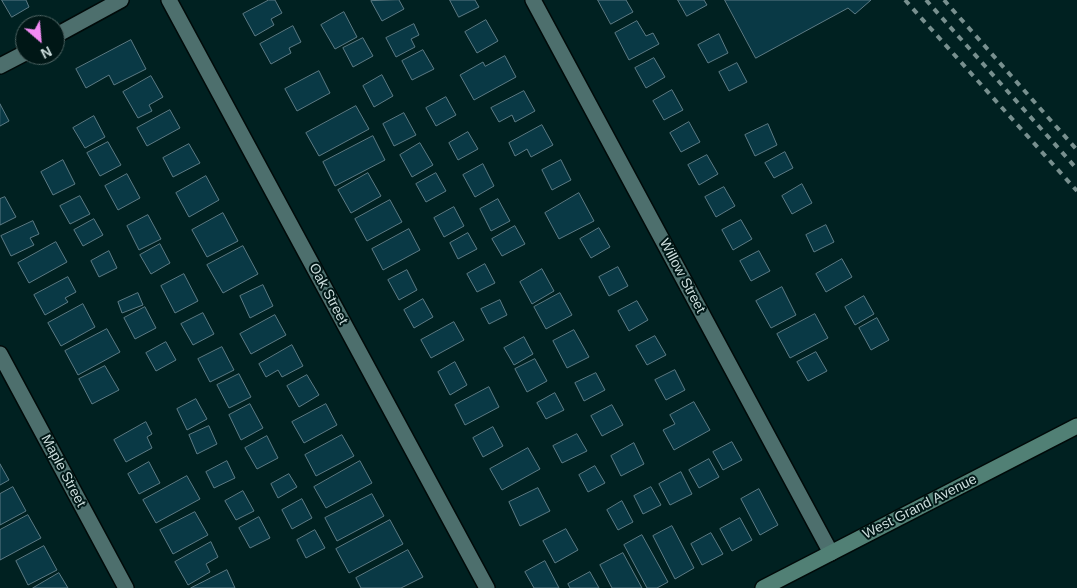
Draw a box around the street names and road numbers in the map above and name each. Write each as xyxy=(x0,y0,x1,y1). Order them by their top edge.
street label: Willow Street xyxy=(655,236,709,316)
street label: Oak Street xyxy=(305,261,351,327)
street label: Maple Street xyxy=(37,432,89,510)
street label: West Grand Avenue xyxy=(860,471,980,543)

